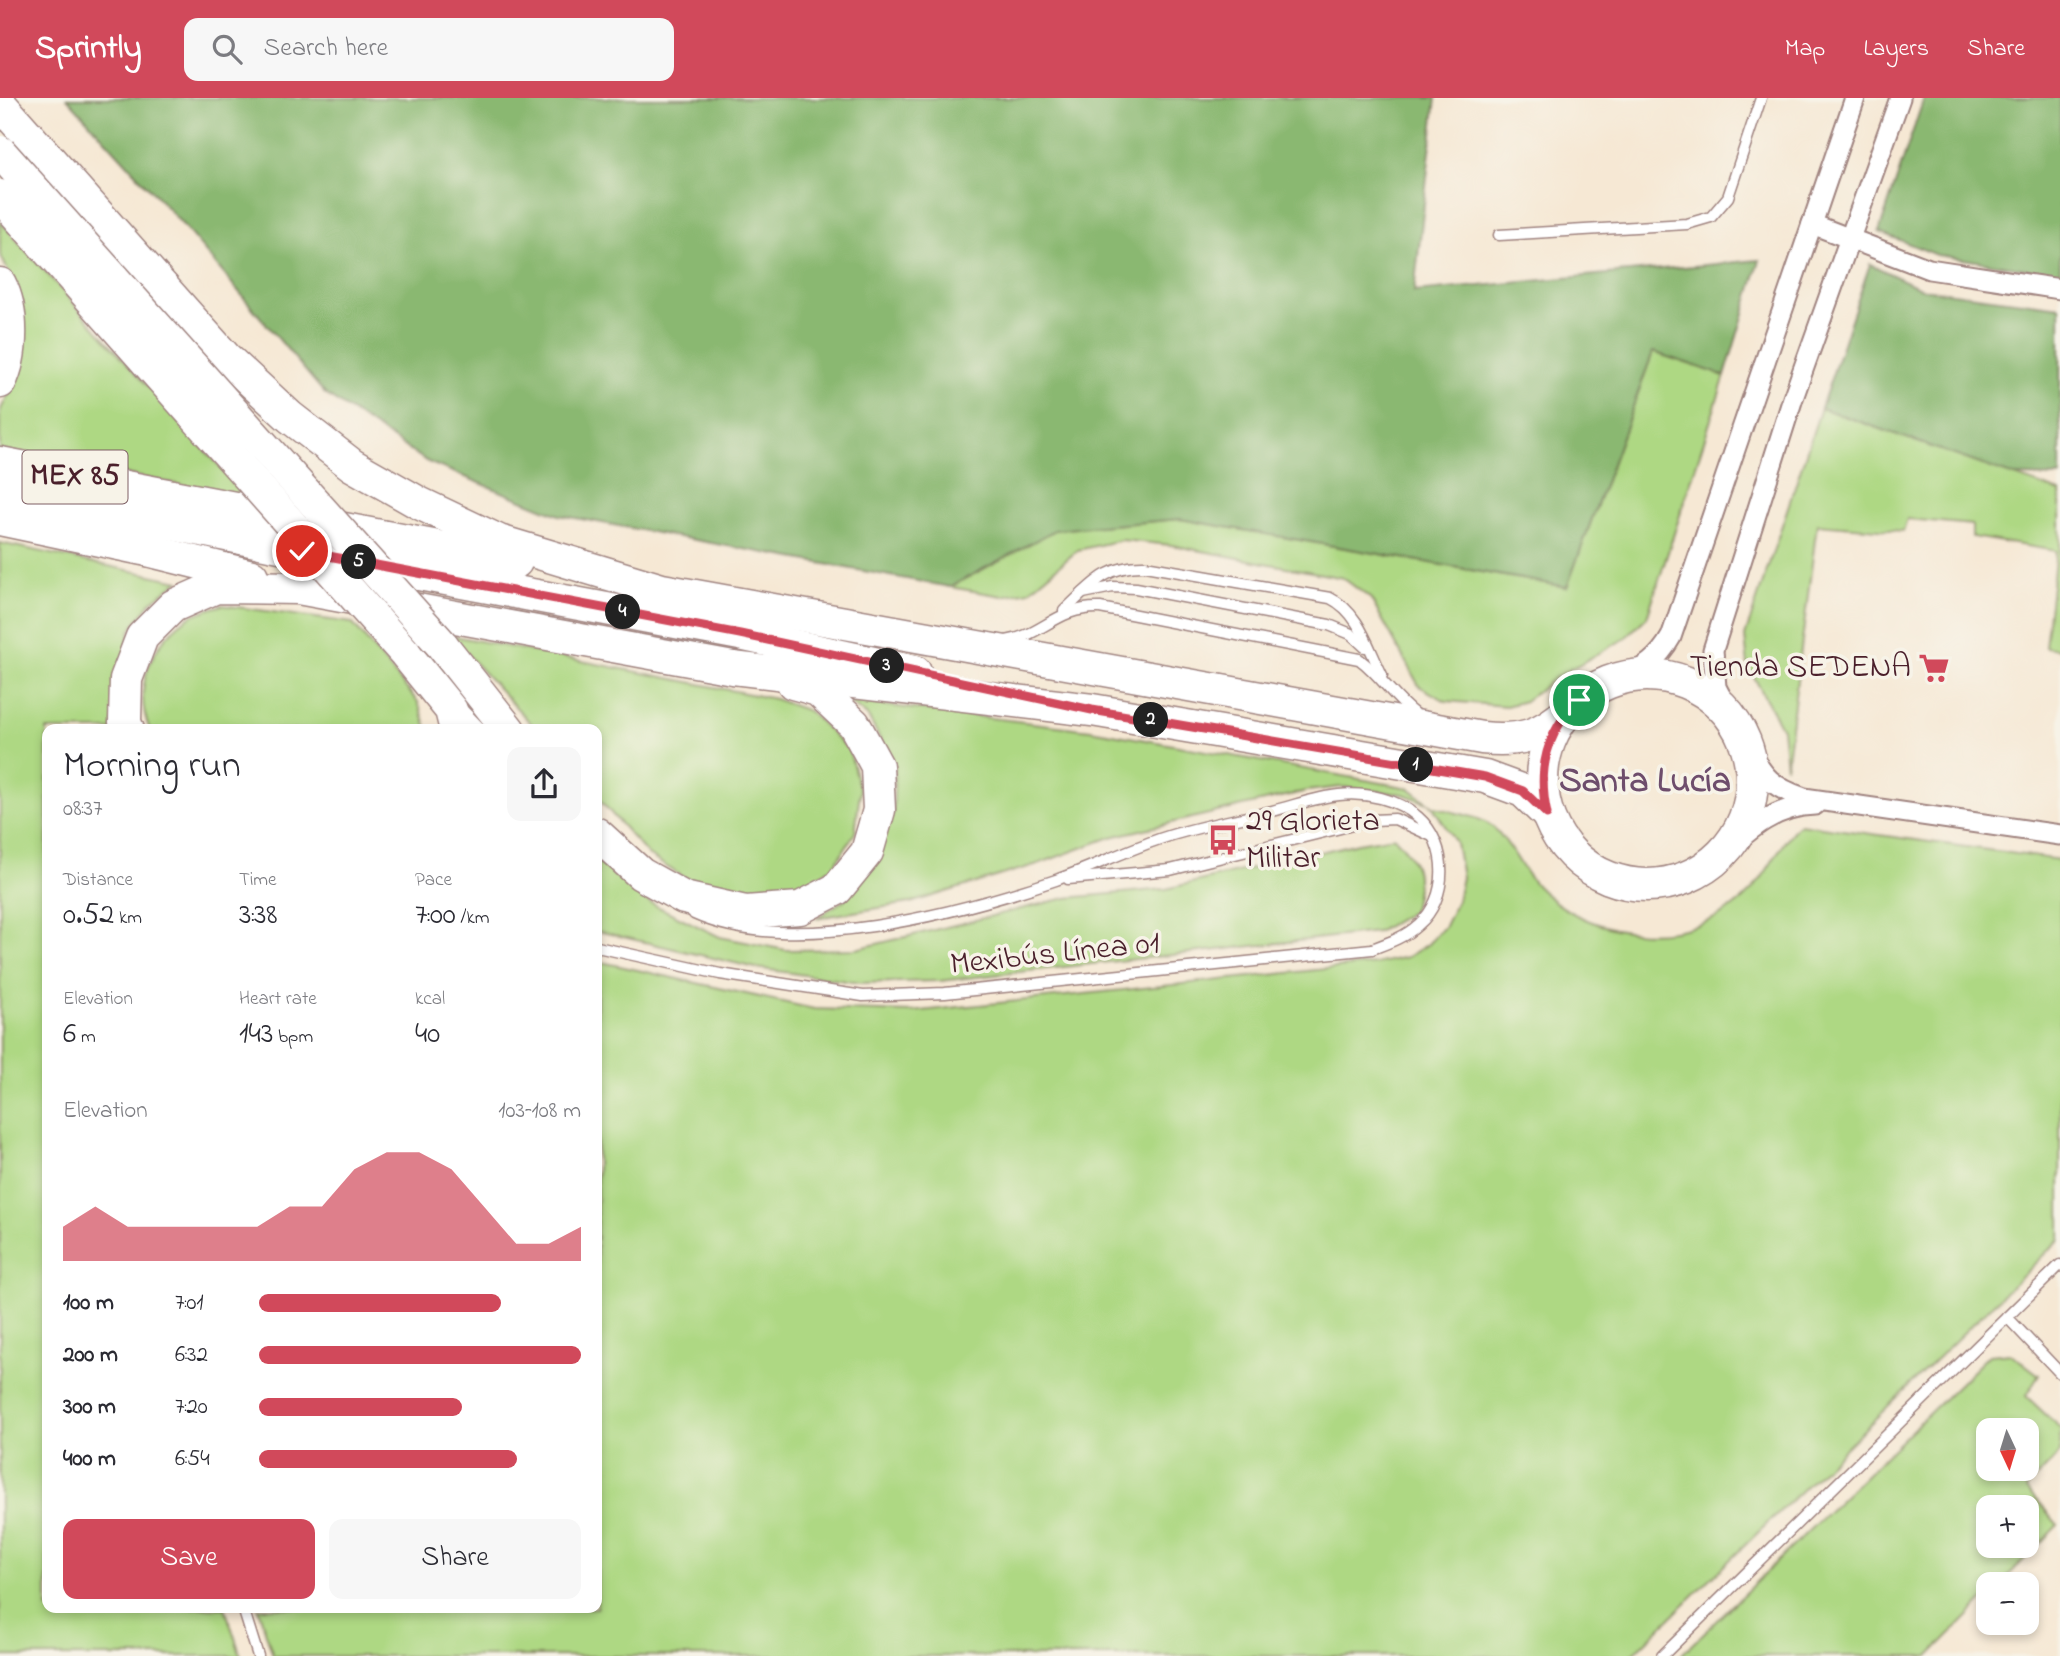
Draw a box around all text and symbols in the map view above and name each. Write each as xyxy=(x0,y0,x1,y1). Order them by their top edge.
search box xyxy=(184,18,674,81)
text: Sprintly xyxy=(35,25,142,73)
icon: search xyxy=(208,30,246,68)
text: Search here xyxy=(264,30,388,68)
text: Map xyxy=(1785,32,1825,67)
text: Layers xyxy=(1863,32,1929,67)
text: Share xyxy=(1967,32,2025,67)
road number: MEX 85 xyxy=(22,450,128,504)
pin xyxy=(272,521,332,581)
icon: check xyxy=(283,532,321,570)
pin: 5 xyxy=(342,545,376,580)
text: 5 xyxy=(353,548,364,575)
pin: 4 xyxy=(606,594,640,630)
text: 4 xyxy=(619,598,626,625)
place label: Tienda SEDENA xyxy=(1689,645,1911,692)
pin: 3 xyxy=(870,648,904,684)
supermarket icon: Tienda SEDENA xyxy=(1917,651,1951,685)
text: 3 xyxy=(883,652,890,679)
pin xyxy=(1549,670,1609,730)
icon: arrive xyxy=(1560,681,1598,719)
pin: 2 xyxy=(1134,702,1168,738)
text: 2 xyxy=(1146,706,1155,733)
text: Morning run xyxy=(63,739,241,795)
button: share xyxy=(507,747,581,821)
pin: 1 xyxy=(1398,748,1434,782)
text: 1 xyxy=(1412,751,1419,778)
district label: Santa Lucía xyxy=(1559,757,1731,808)
text: 08:37 xyxy=(63,793,103,826)
place label: 29 Glorieta Militar xyxy=(1246,799,1380,883)
bus stop icon: 29 Glorieta Militar xyxy=(1206,823,1240,857)
text: Distance xyxy=(63,867,133,894)
text: Time xyxy=(239,867,277,894)
text: Pace xyxy=(415,867,452,894)
text: 0.52 xyxy=(63,894,114,938)
text: 3:38 xyxy=(239,894,278,938)
text: 7:00 xyxy=(415,894,456,938)
text: km xyxy=(114,905,142,932)
text: /km xyxy=(456,905,490,932)
street label: Mexibús Línea 01 xyxy=(948,921,1162,989)
text: Elevation xyxy=(63,986,133,1013)
text: Heart rate xyxy=(239,986,317,1013)
text: kcal xyxy=(415,986,445,1013)
text: 6 xyxy=(63,1013,76,1057)
text: 143 xyxy=(239,1013,273,1057)
text: 40 xyxy=(415,1013,440,1057)
text: m xyxy=(76,1024,96,1051)
text: bpm xyxy=(273,1024,313,1051)
text: Elevation xyxy=(63,1095,148,1128)
text: 103–108 m xyxy=(498,1095,581,1128)
text: 100 m xyxy=(63,1287,114,1320)
text: 7:01 xyxy=(175,1287,204,1320)
text: 200 m xyxy=(63,1339,118,1372)
text: 6:32 xyxy=(175,1339,208,1372)
text: 300 m xyxy=(63,1391,116,1424)
text: 7:20 xyxy=(175,1391,208,1424)
north arrow xyxy=(1976,1418,2039,1480)
map controls xyxy=(1976,1418,2039,1635)
text: 400 m xyxy=(63,1443,116,1476)
text: 6:54 xyxy=(175,1443,210,1476)
button: + xyxy=(1976,1495,2039,1558)
button: Save xyxy=(63,1519,315,1599)
button: Share xyxy=(329,1519,581,1599)
button: − xyxy=(1976,1572,2039,1635)

